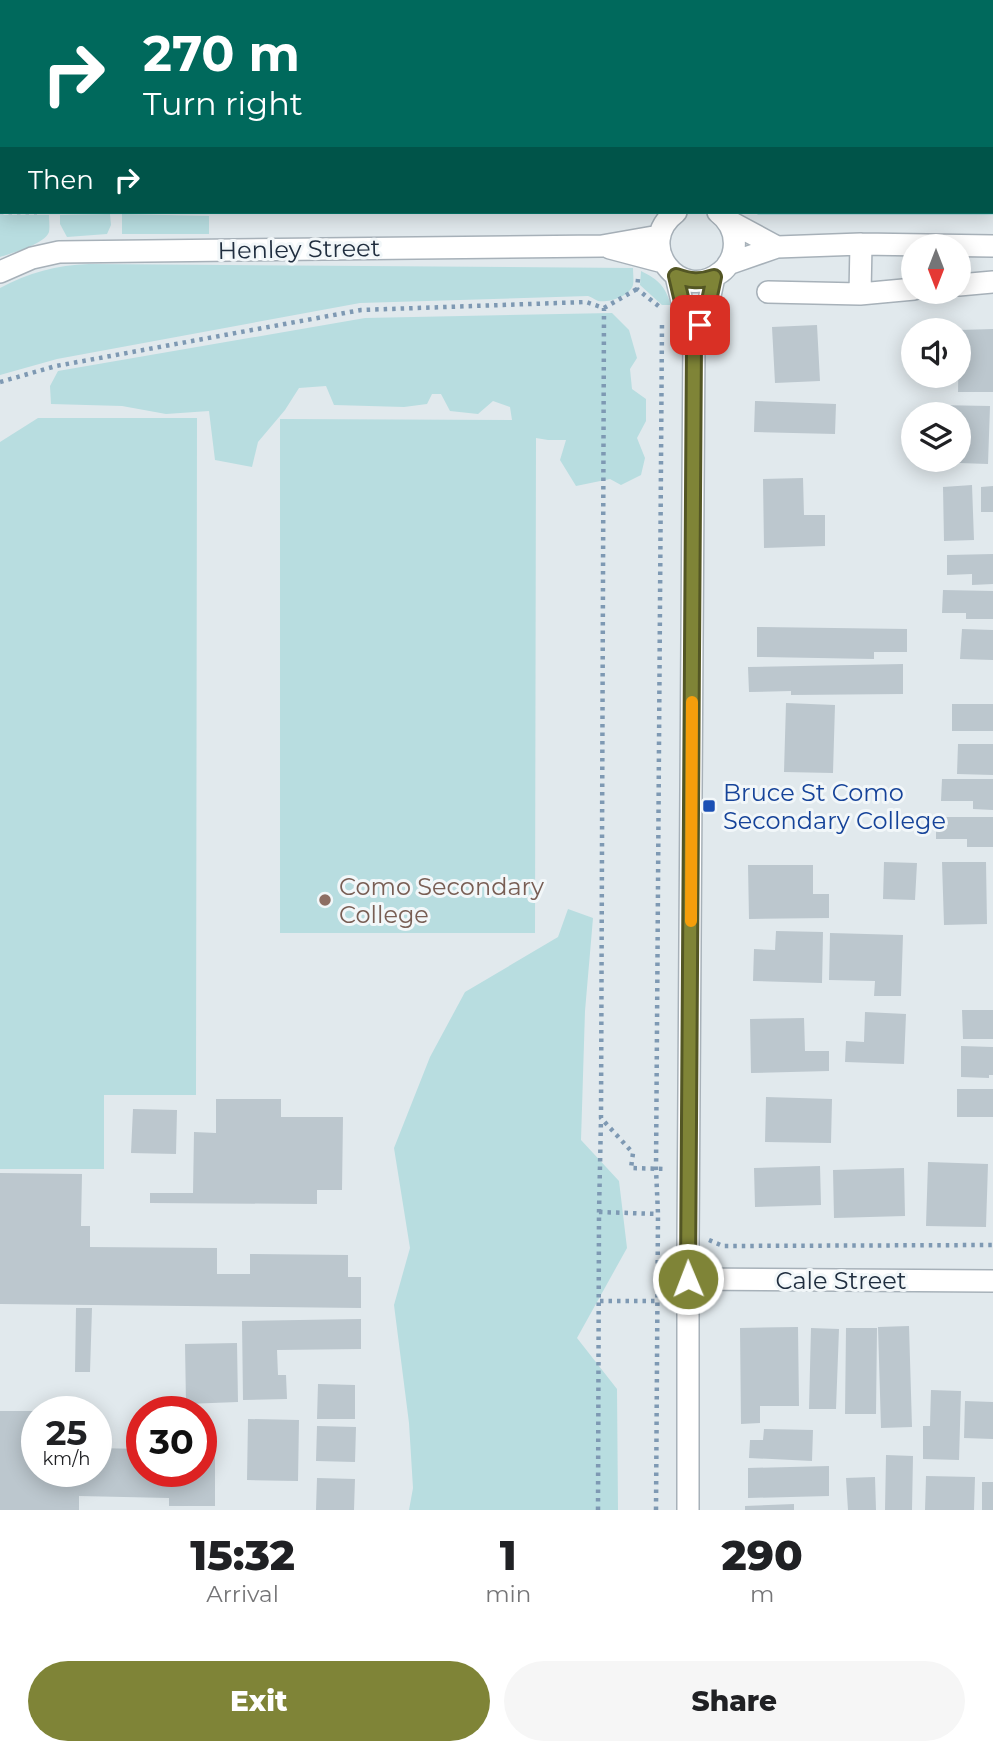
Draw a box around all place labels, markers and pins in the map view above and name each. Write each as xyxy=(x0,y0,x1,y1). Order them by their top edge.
pin xyxy=(670,295,730,355)
place label: Bruce St Como Secondary College xyxy=(723,778,946,835)
marker: Bruce St Como Secondary College xyxy=(701,798,717,814)
place label: Como Secondary College xyxy=(339,872,544,929)
marker: Como Secondary College xyxy=(317,892,333,908)

